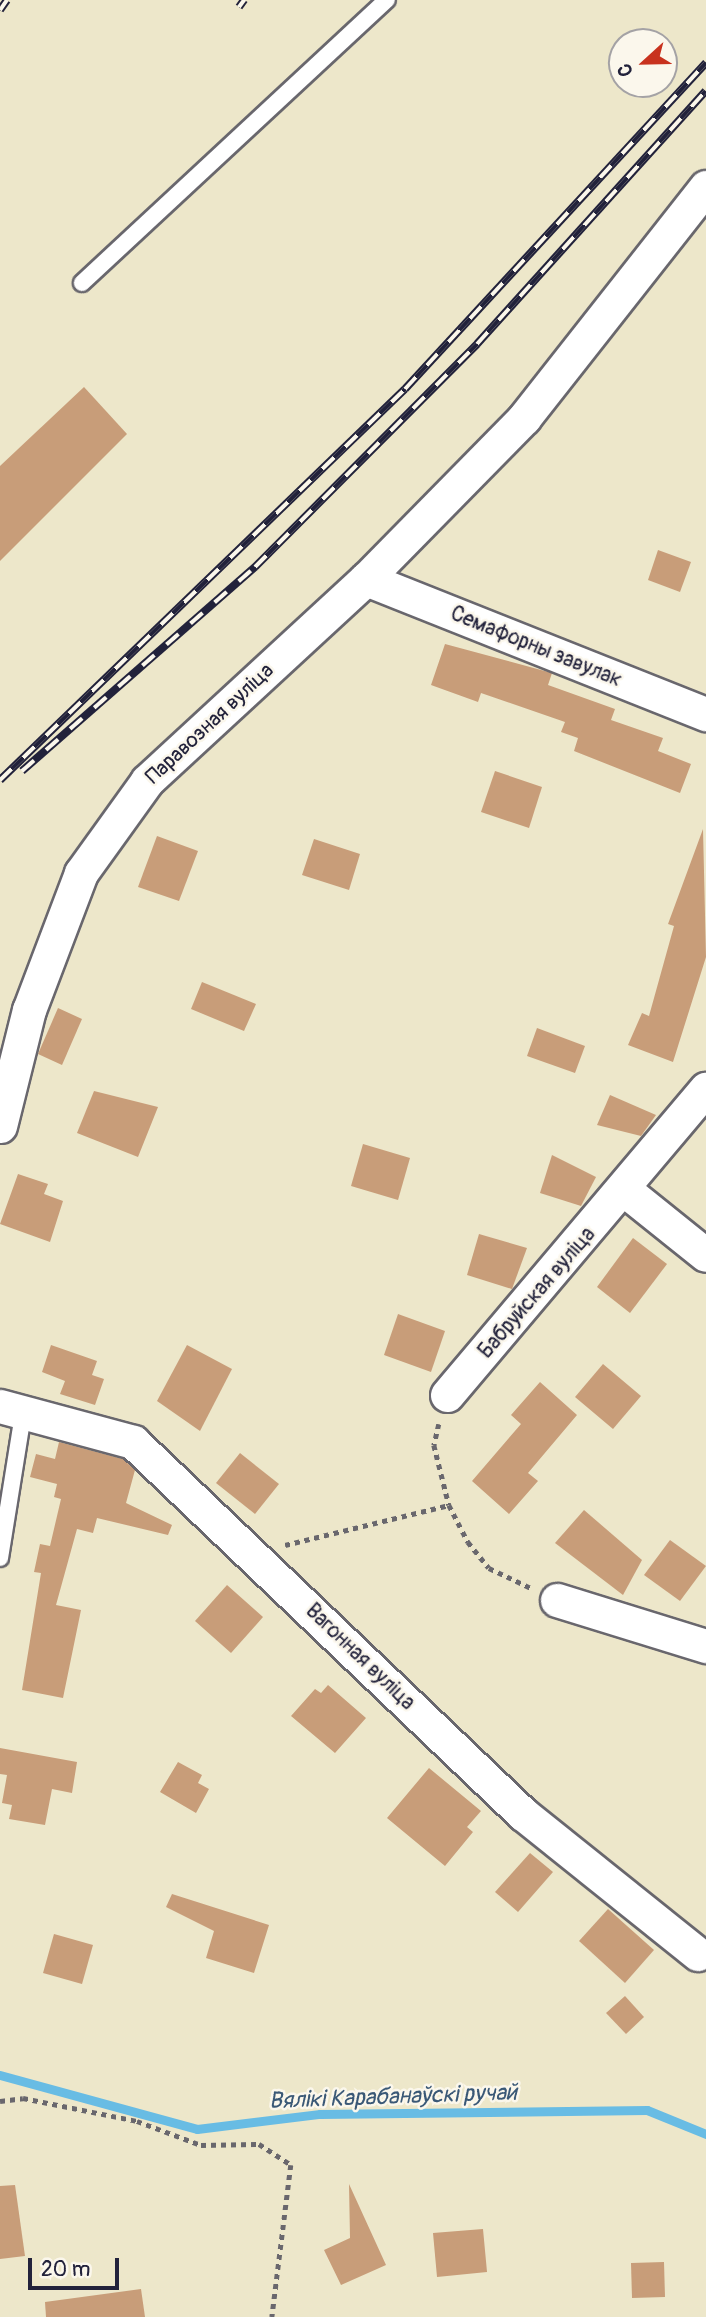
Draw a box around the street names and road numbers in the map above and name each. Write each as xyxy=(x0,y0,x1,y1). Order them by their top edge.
street label: Семафорны завулак xyxy=(447,601,625,693)
street label: Паравозная вуліца xyxy=(141,658,279,790)
street label: Бабруйская вуліца xyxy=(473,1222,601,1364)
street label: Вагонная вуліца xyxy=(300,1599,420,1715)

